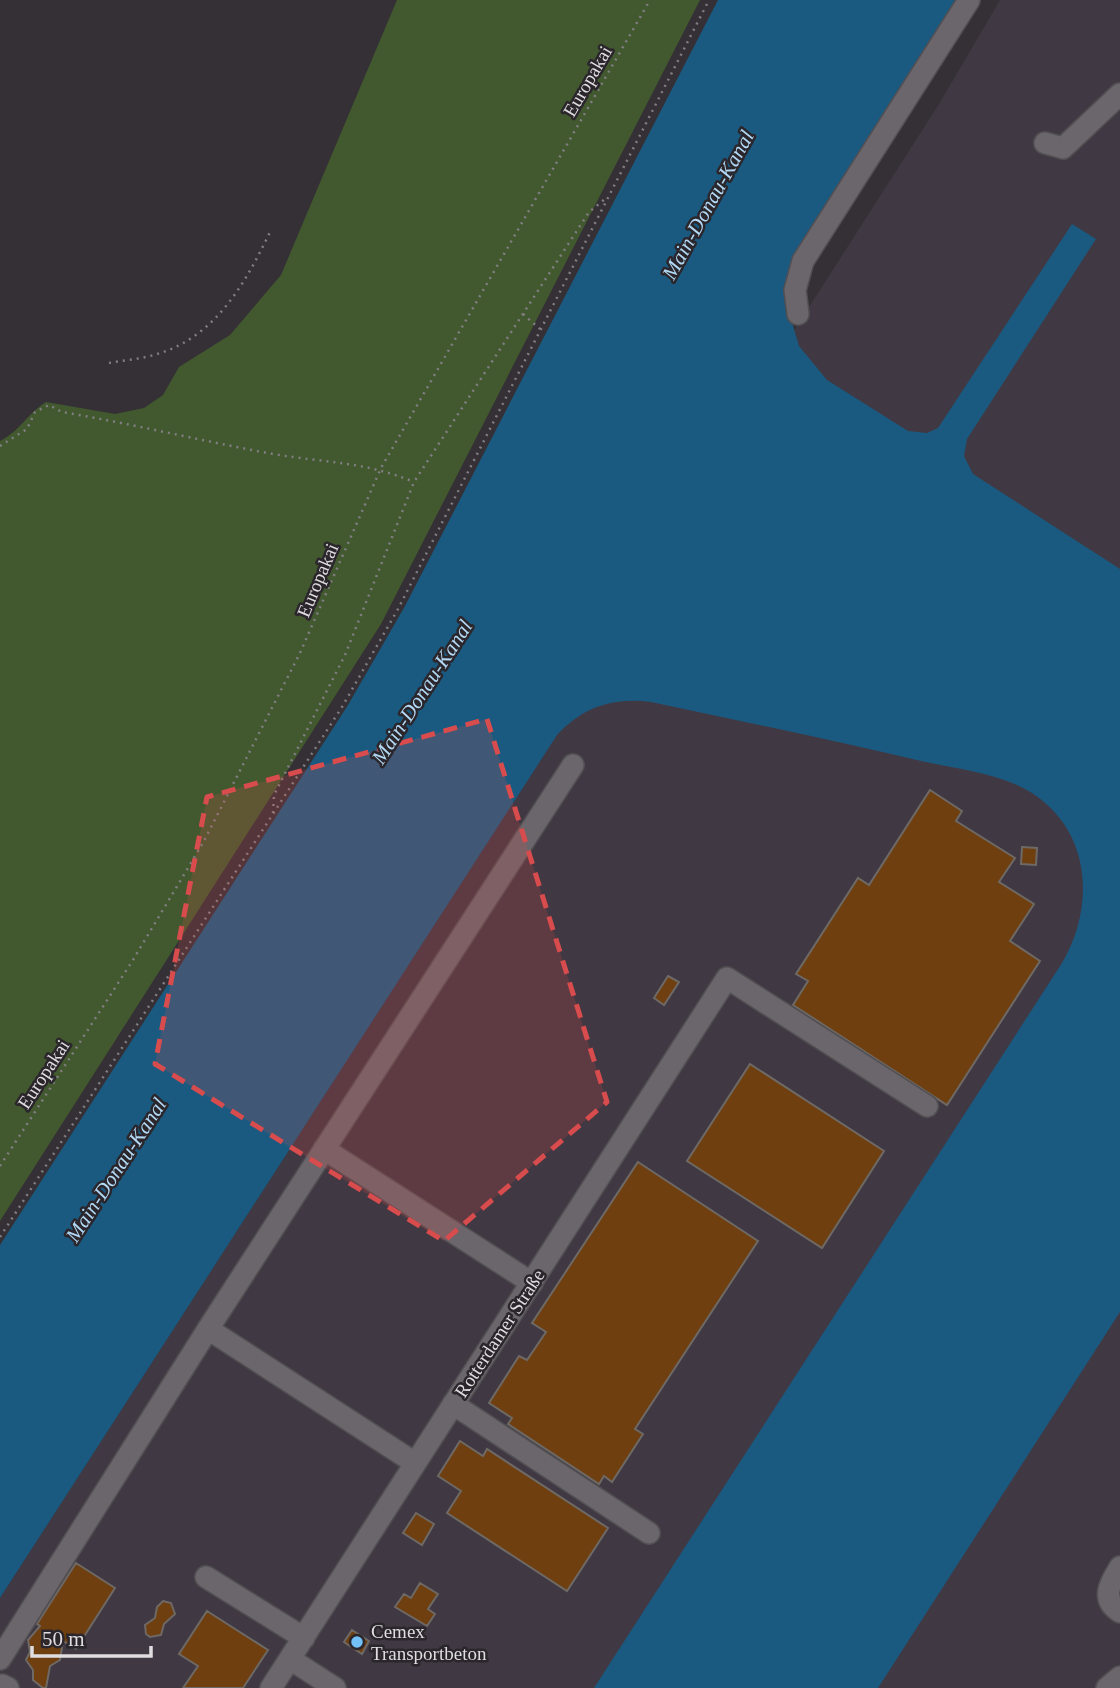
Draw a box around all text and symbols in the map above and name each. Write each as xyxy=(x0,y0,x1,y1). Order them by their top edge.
street label: Europakai xyxy=(559,42,616,120)
water label: Main-Donau-Kanal xyxy=(657,126,759,285)
street label: Europakai xyxy=(293,540,342,620)
water label: Main-Donau-Kanal xyxy=(366,615,478,769)
street label: Europakai xyxy=(13,1036,73,1113)
water label: Main-Donau-Kanal xyxy=(60,1093,172,1247)
street label: Rotterdamer Straße xyxy=(450,1265,549,1401)
scale bar xyxy=(32,1614,150,1658)
place label: Cemex Transportbeton xyxy=(371,1621,487,1664)
text: 50 m xyxy=(42,1627,85,1651)
marker: Cemex Transportbeton xyxy=(349,1634,365,1650)

